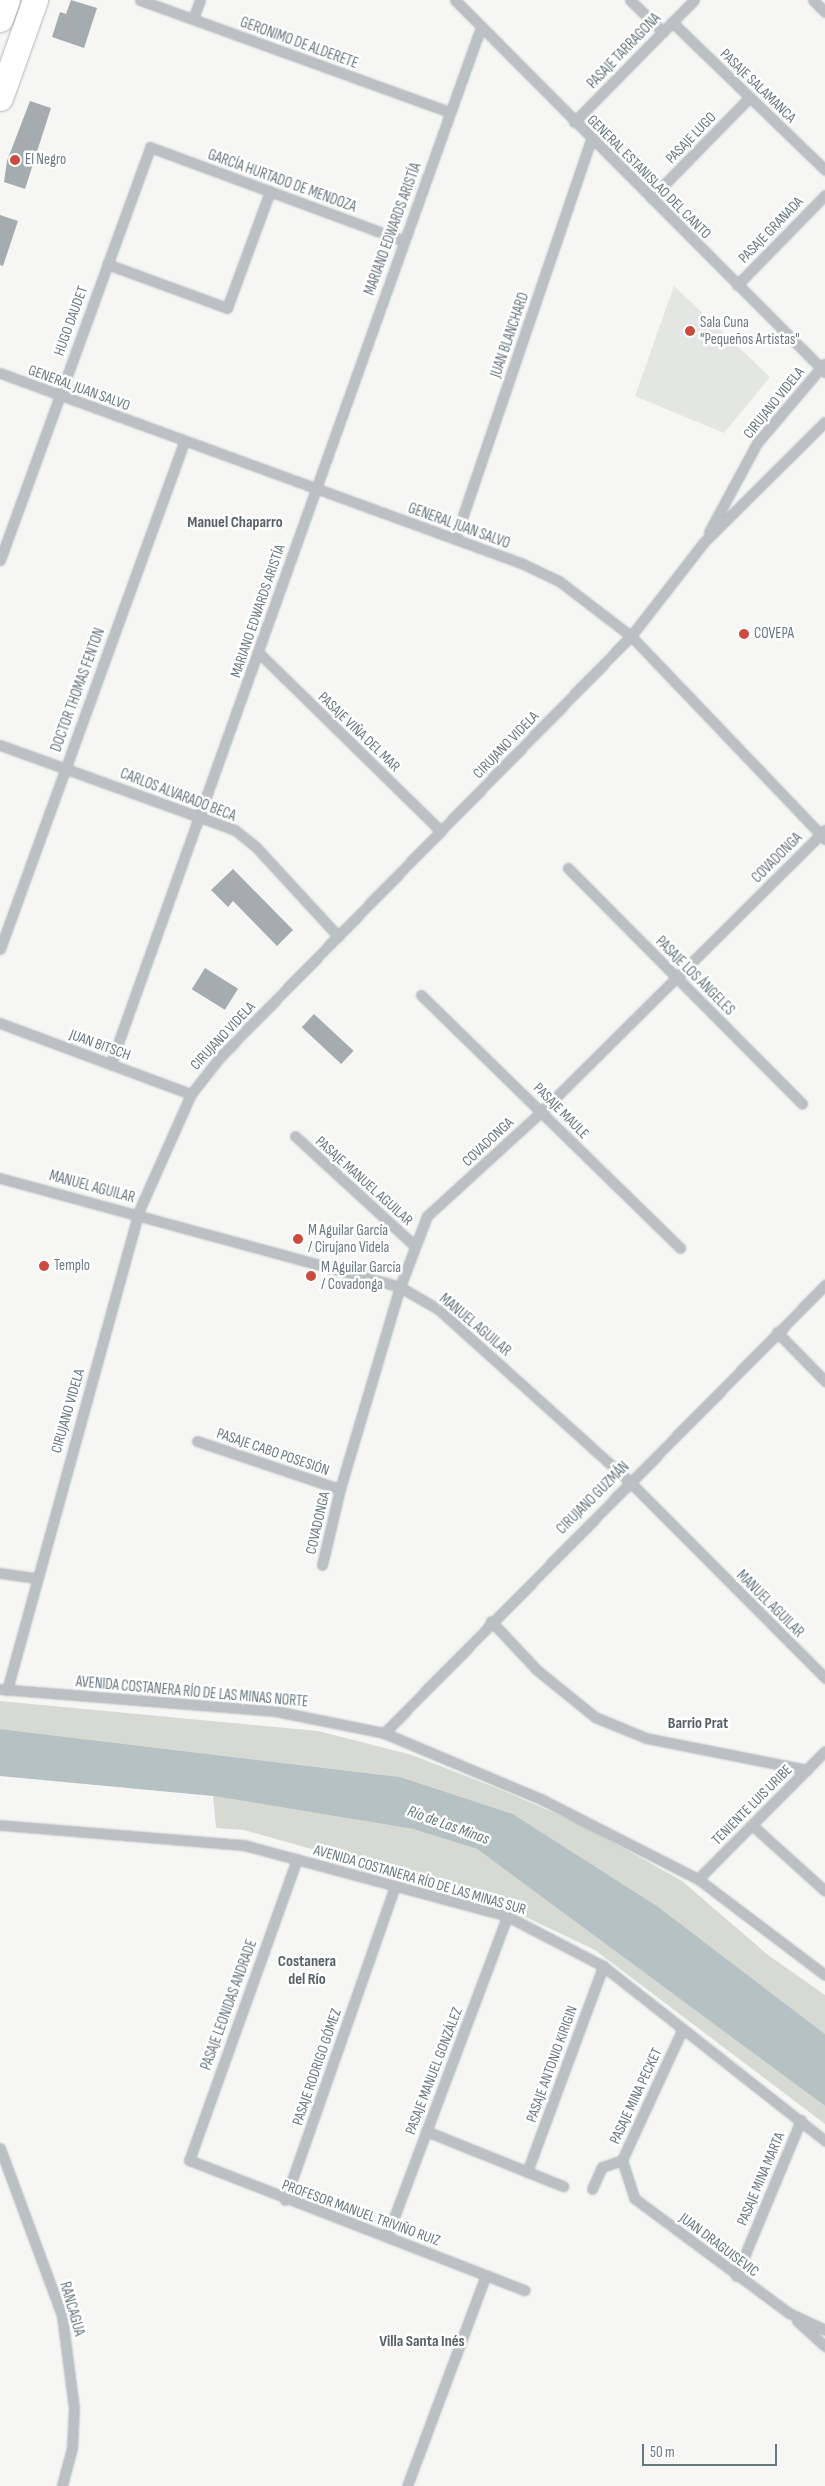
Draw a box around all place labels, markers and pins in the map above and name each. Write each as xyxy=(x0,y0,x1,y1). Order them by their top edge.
place label: El Negro xyxy=(25,151,66,169)
marker: El Negro xyxy=(9,154,21,166)
place label: Sala Cuna "Pequeños Artistas" xyxy=(700,313,800,348)
marker: Sala Cuna "Pequeños Artistas" xyxy=(684,325,696,337)
place label: COVEPA xyxy=(754,625,794,643)
marker: COVEPA xyxy=(738,628,750,640)
place label: M Aguilar García / Cirujano Videla xyxy=(308,1221,389,1256)
marker: M Aguilar García / Cirujano Videla xyxy=(292,1233,304,1245)
place label: Templo xyxy=(54,1257,90,1275)
place label: M Aguilar García / Covadonga xyxy=(321,1258,401,1293)
marker: Templo xyxy=(38,1260,50,1272)
marker: M Aguilar García / Covadonga xyxy=(305,1270,317,1282)

